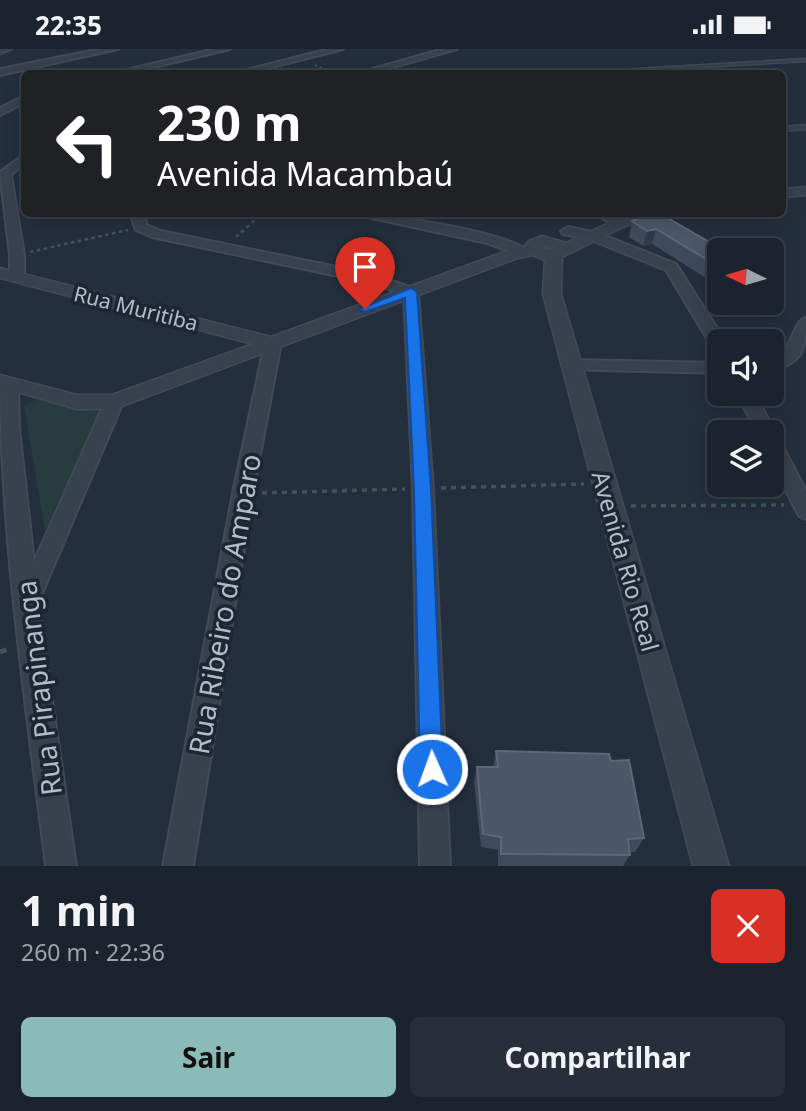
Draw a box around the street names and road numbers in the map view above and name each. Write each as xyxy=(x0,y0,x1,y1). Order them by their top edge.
street label: Rua Muritiba xyxy=(71,279,201,337)
street label: Rua Ribeiro do Amparo xyxy=(179,451,269,757)
street label: Avenida Rio Real xyxy=(584,467,668,655)
street label: Rua Pirapinanga xyxy=(6,578,70,798)

